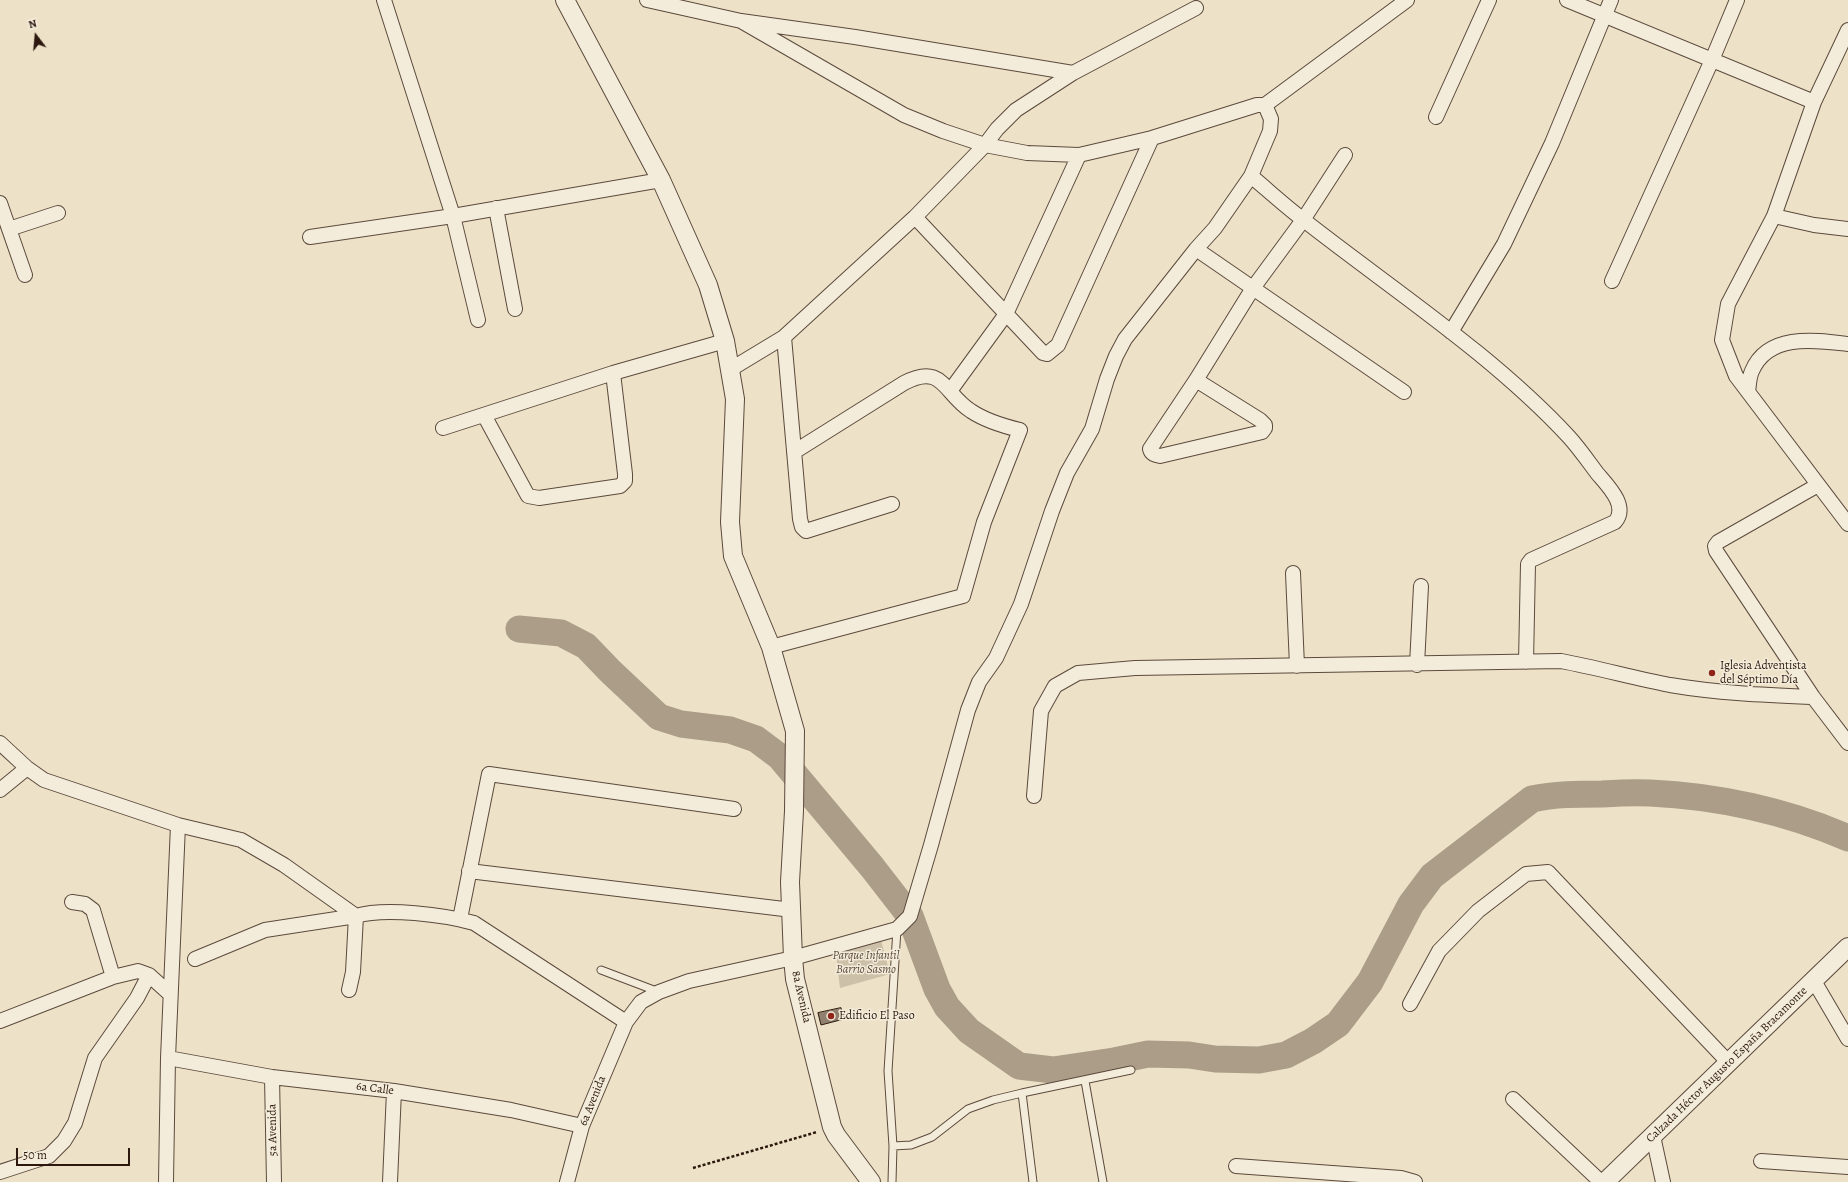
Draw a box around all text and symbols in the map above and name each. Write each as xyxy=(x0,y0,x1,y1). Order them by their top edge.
north arrow xyxy=(16,16,56,56)
text: N xyxy=(27,16,38,32)
place label: Iglesia Adventista del Séptimo Día xyxy=(1720,659,1807,687)
marker: Iglesia Adventista del Séptimo Día xyxy=(1707,668,1717,678)
park label: Parque Infantil Barrio Sasmo xyxy=(833,949,899,977)
street label: 8a Avenida xyxy=(788,970,814,1024)
street label: Calzada Héctor Augusto España Bracamonte xyxy=(1643,984,1811,1146)
place label: Edificio El Paso xyxy=(839,1009,915,1023)
marker: Edificio El Paso xyxy=(826,1011,836,1021)
street label: 6a Avenida xyxy=(576,1074,610,1128)
street label: 6a Calle xyxy=(355,1080,395,1098)
street label: 5a Avenida xyxy=(265,1104,281,1156)
scale bar xyxy=(18,1140,132,1166)
text: 50 m xyxy=(23,1147,47,1163)

